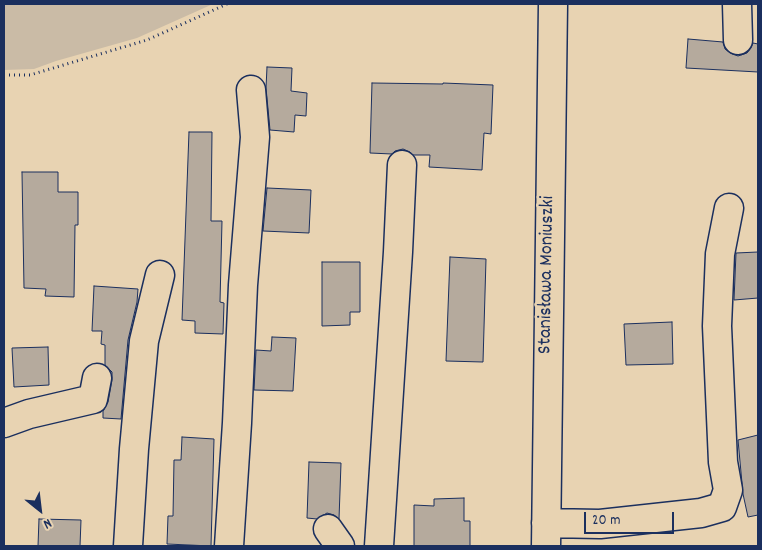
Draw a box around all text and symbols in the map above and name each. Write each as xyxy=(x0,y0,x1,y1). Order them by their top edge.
street label: Stanisława Moniuszki xyxy=(535,196,561,354)
north arrow xyxy=(15,485,65,535)
scale bar xyxy=(587,502,677,534)
text: 20 m xyxy=(592,510,620,532)
text: N xyxy=(39,513,55,534)

